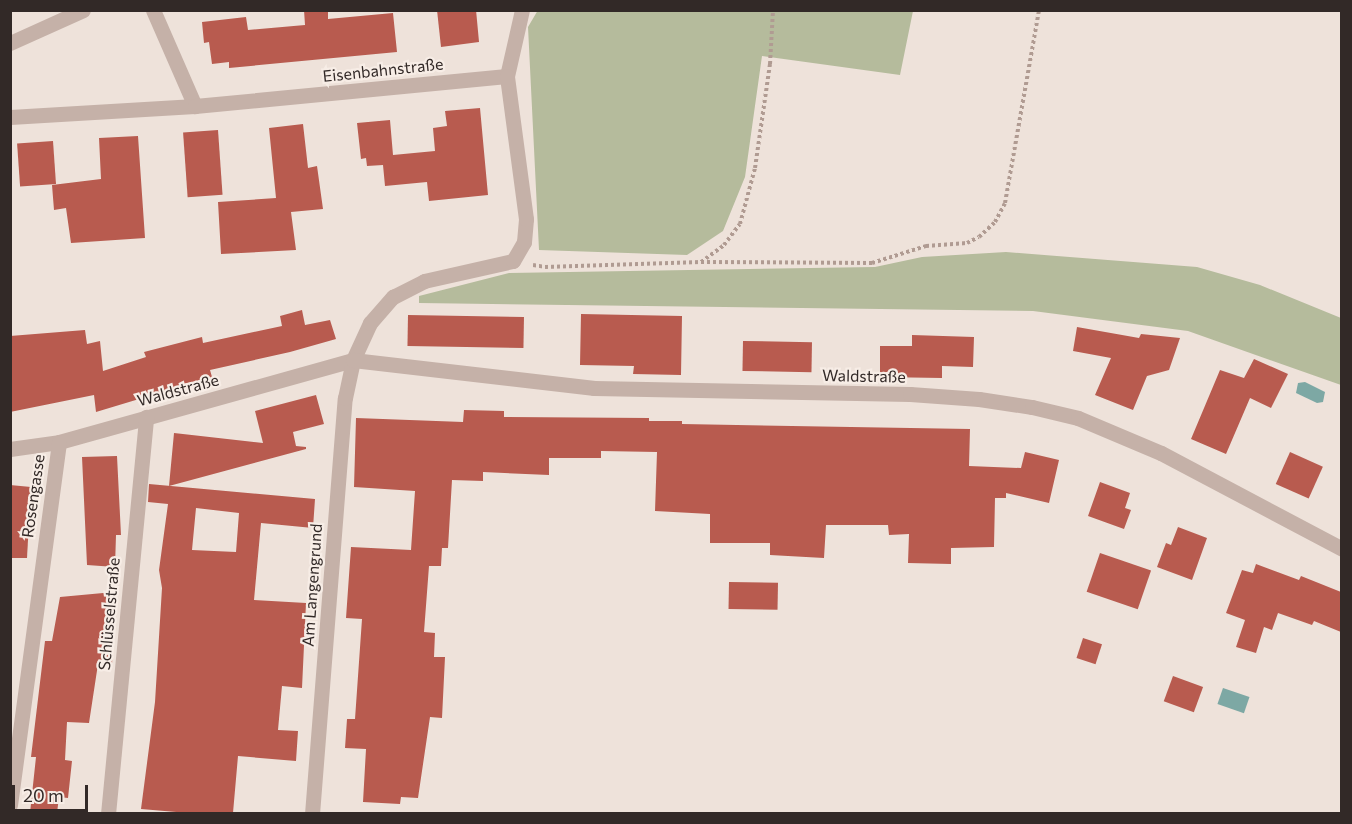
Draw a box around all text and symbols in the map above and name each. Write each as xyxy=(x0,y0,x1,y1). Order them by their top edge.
street label: Eisenbahnstraße xyxy=(322,54,444,86)
street label: Waldstraße xyxy=(822,366,906,386)
street label: Waldstraße xyxy=(135,370,221,410)
street label: Rosengasse xyxy=(18,453,48,539)
street label: Am Langengrund xyxy=(298,523,326,647)
street label: Schlüsselstraße xyxy=(95,557,123,671)
scale bar xyxy=(15,773,92,811)
text: 20 m xyxy=(23,784,64,806)

